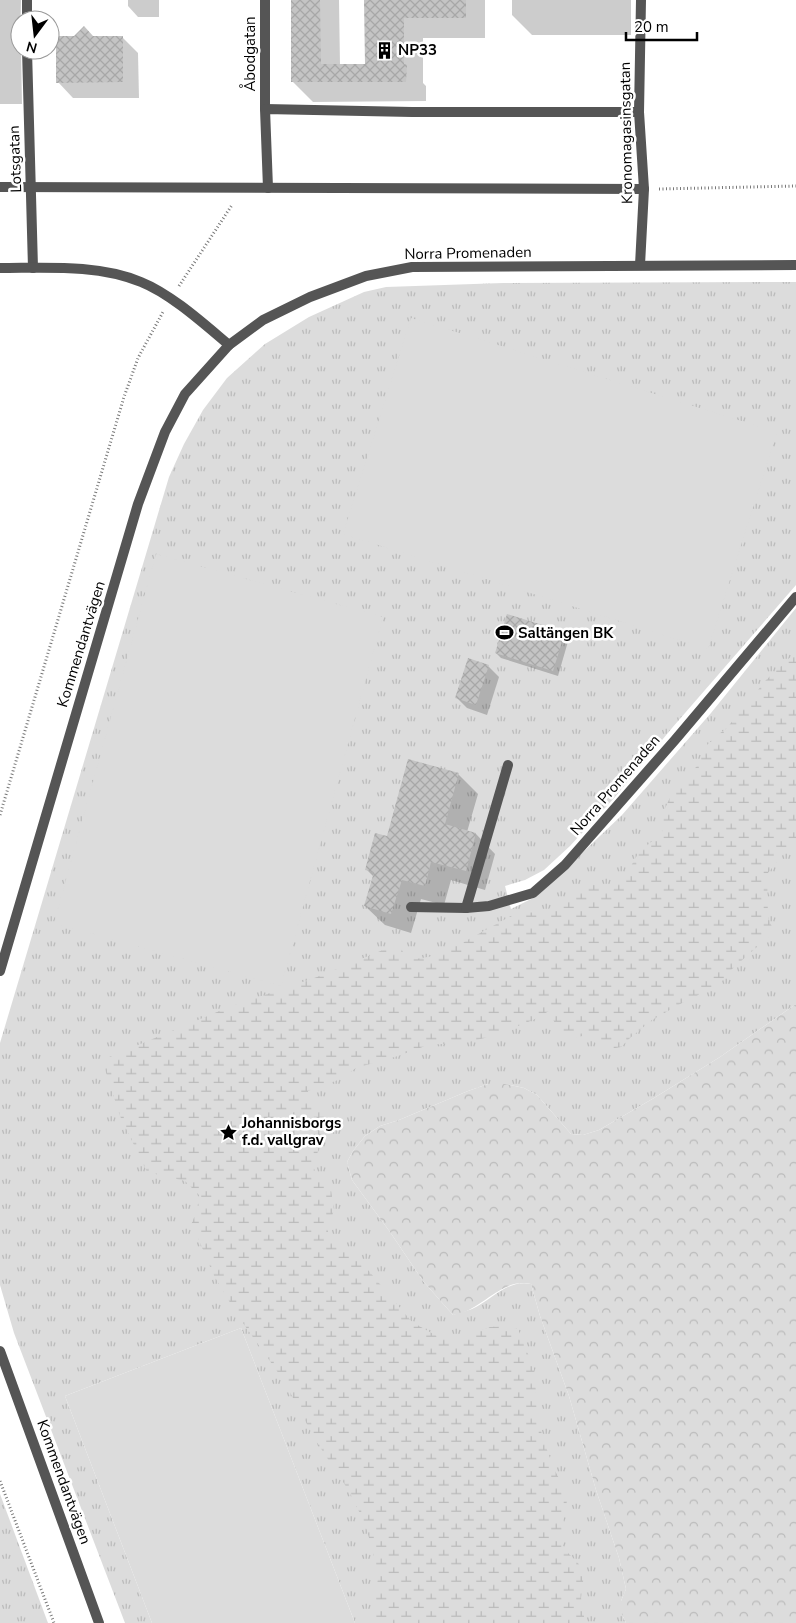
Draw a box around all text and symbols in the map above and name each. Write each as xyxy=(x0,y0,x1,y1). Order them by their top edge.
north arrow xyxy=(10,10,60,60)
scale bar xyxy=(626,10,697,42)
street label: Åbodgatan xyxy=(239,16,260,92)
text: 20 m xyxy=(634,17,669,37)
text: N xyxy=(24,37,39,58)
building icon: NP33 xyxy=(374,40,394,60)
place label: NP33 xyxy=(398,40,437,60)
street label: Kronomagasinsgatan xyxy=(615,62,637,204)
street label: Lotsgatan xyxy=(4,125,26,193)
street label: Norra Promenaden xyxy=(404,242,532,264)
street label: Kommendantvägen xyxy=(52,578,110,710)
sports icon: Saltängen BK xyxy=(494,623,514,643)
place label: Saltängen BK xyxy=(518,623,614,643)
street label: Norra Promenaden xyxy=(566,730,664,840)
place label: Johannisborgs f.d. vallgrav xyxy=(241,1113,341,1150)
place icon: Johannisborgs f.d. vallgrav xyxy=(218,1122,238,1142)
street label: Kommendantvägen xyxy=(32,1417,96,1547)

